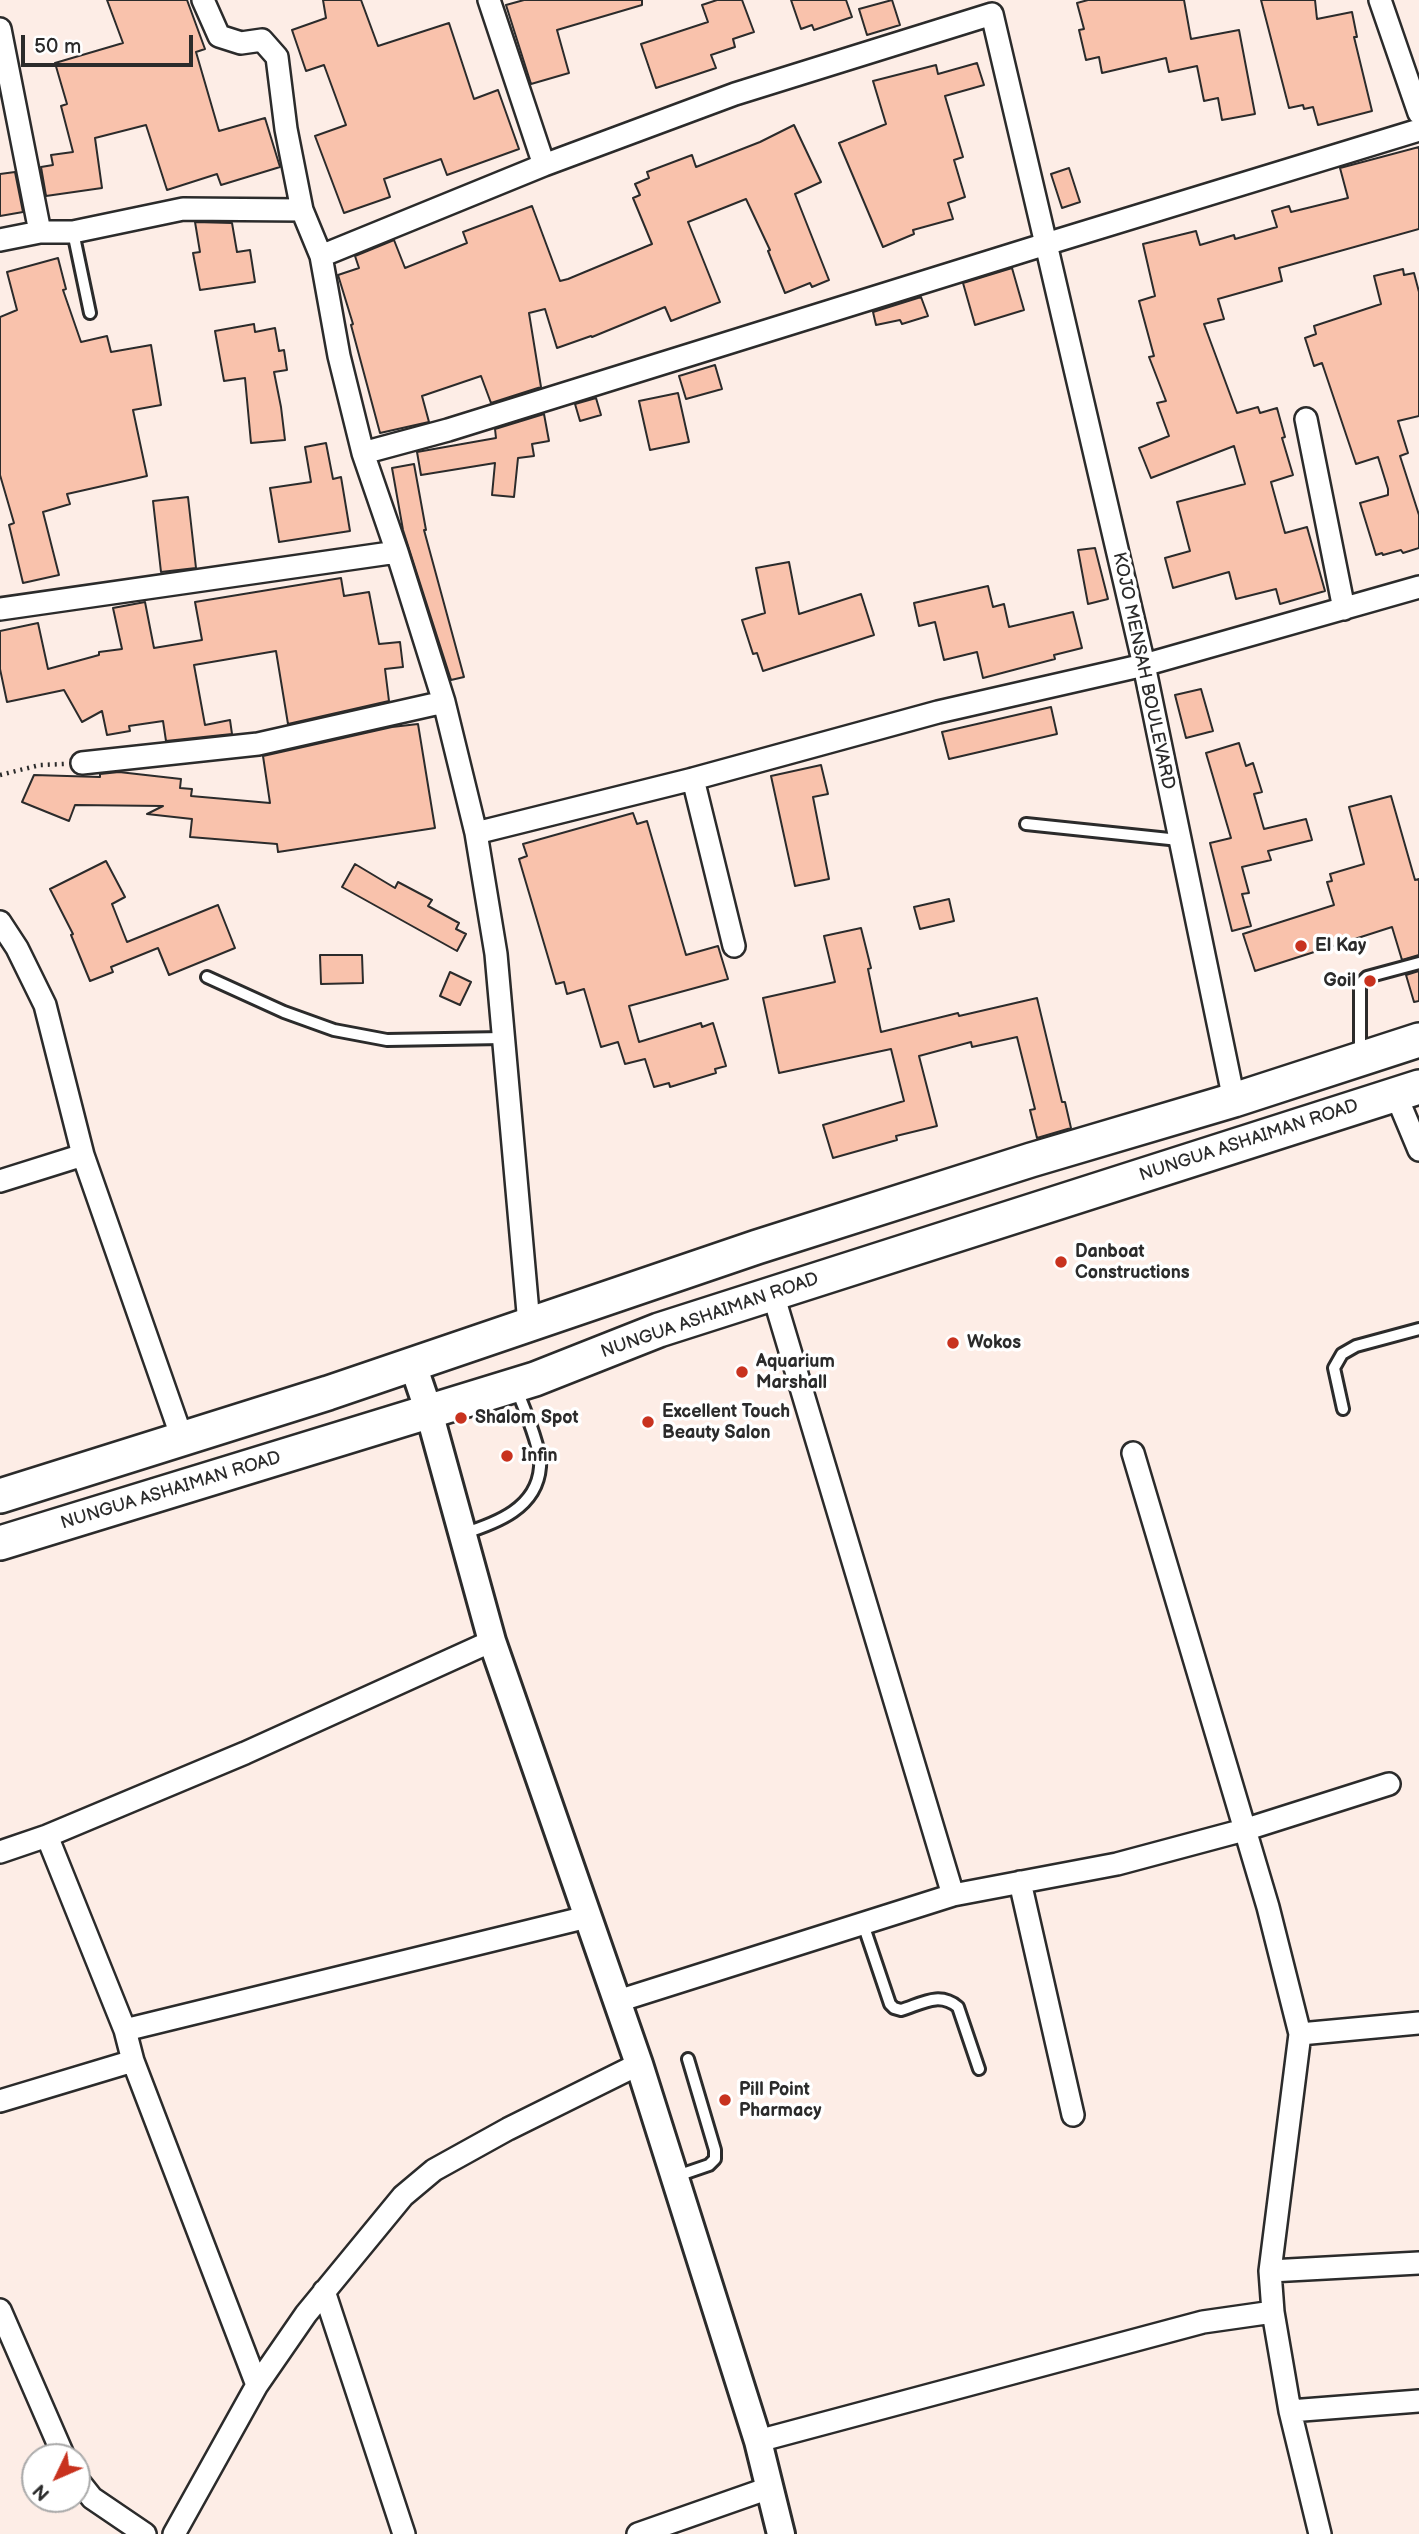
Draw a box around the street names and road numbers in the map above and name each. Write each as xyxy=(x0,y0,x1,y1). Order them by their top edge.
street label: KOJO MENSAH BOULEVARD xyxy=(1107,550,1179,792)
street label: NUNGUA ASHAIMAN ROAD xyxy=(1137,1095,1361,1187)
street label: NUNGUA ASHAIMAN ROAD xyxy=(598,1269,822,1363)
street label: NUNGUA ASHAIMAN ROAD xyxy=(58,1447,284,1535)

